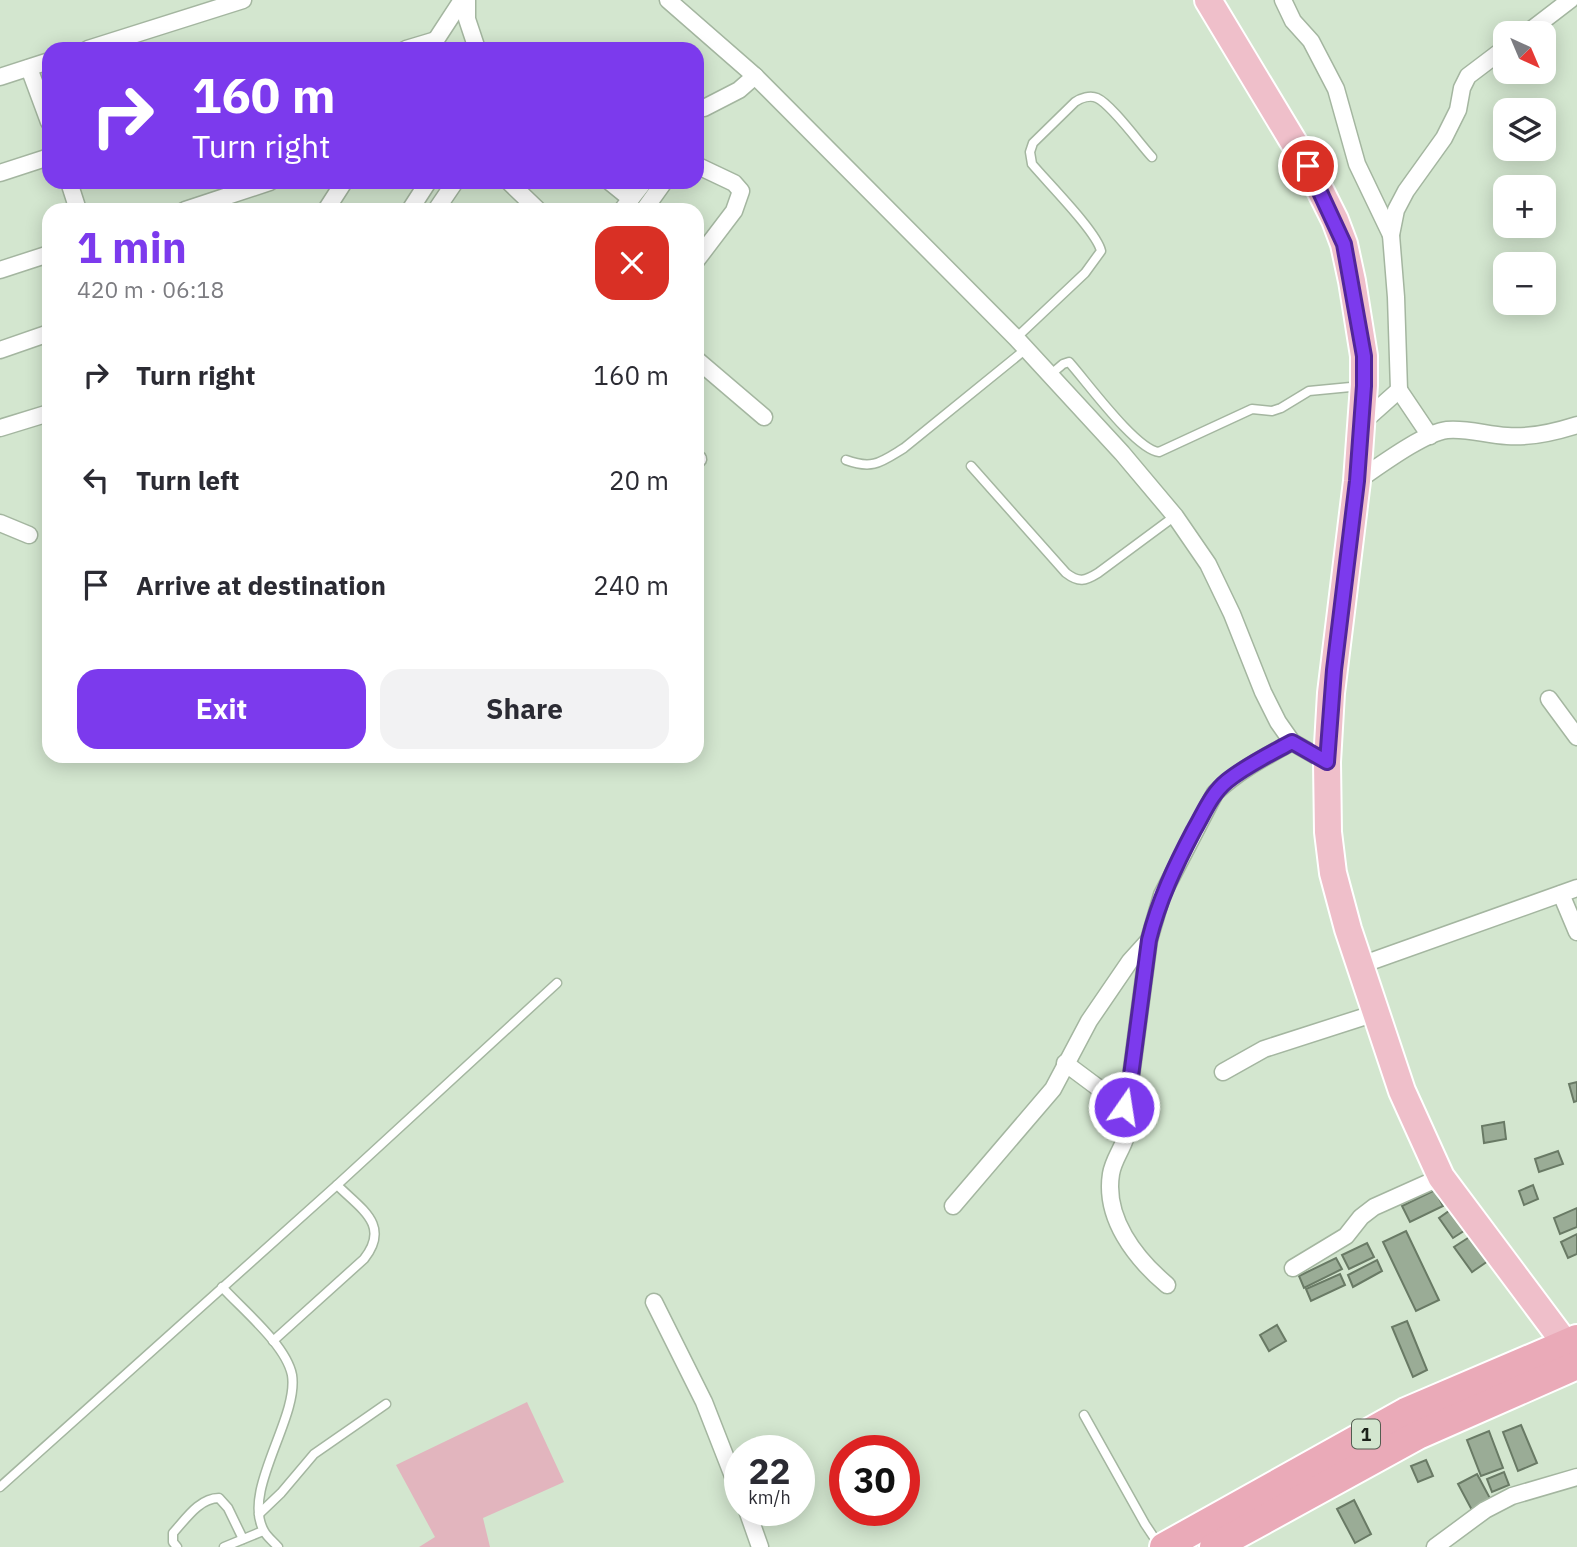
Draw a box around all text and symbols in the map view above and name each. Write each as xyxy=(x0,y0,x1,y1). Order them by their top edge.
north arrow xyxy=(1493,21,1556,84)
map controls xyxy=(1493,21,1556,315)
text: 160 m xyxy=(192,63,336,126)
icon: right xyxy=(77,70,168,161)
button: layers xyxy=(1493,98,1556,161)
text: Turn right xyxy=(192,125,330,167)
pin xyxy=(1278,136,1338,196)
icon: arrive xyxy=(1289,147,1327,185)
button: + xyxy=(1493,175,1556,238)
text: 1 min xyxy=(77,220,187,275)
button: close xyxy=(595,226,669,300)
button: − xyxy=(1493,252,1556,315)
text: 420 m · 06:18 xyxy=(77,274,224,304)
icon: right xyxy=(77,356,115,394)
text: Turn right xyxy=(136,358,255,392)
text: 160 m xyxy=(593,358,669,392)
icon: left xyxy=(77,461,115,499)
text: Turn left xyxy=(136,463,239,497)
text: 20 m xyxy=(609,463,669,497)
icon: arrive xyxy=(77,566,115,604)
text: Arrive at destination xyxy=(136,568,386,602)
text: 240 m xyxy=(593,568,669,602)
button: Exit xyxy=(77,669,366,749)
button: Share xyxy=(380,669,669,749)
position arrow xyxy=(1087,1070,1161,1144)
road number: 1 xyxy=(1352,1420,1380,1448)
speed limit sign: 30 xyxy=(829,1435,920,1526)
text: 22 xyxy=(748,1448,791,1494)
text: km/h xyxy=(748,1486,791,1509)

